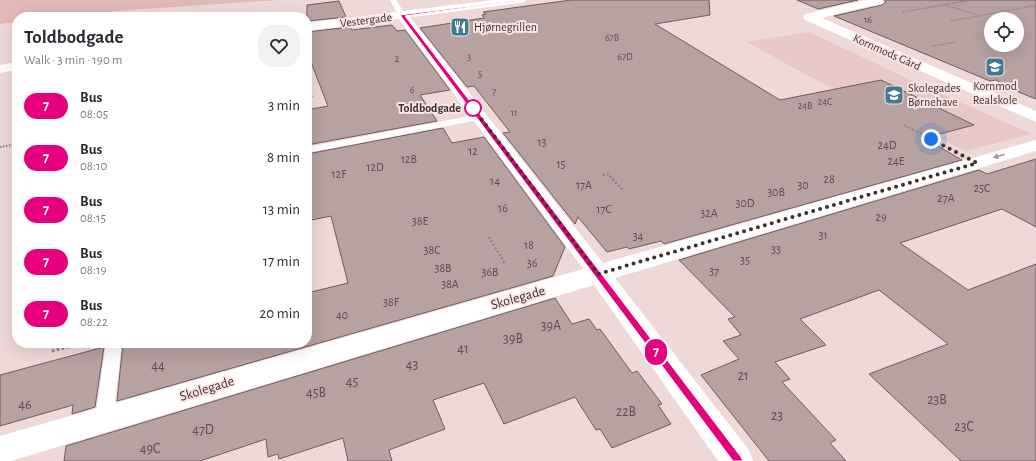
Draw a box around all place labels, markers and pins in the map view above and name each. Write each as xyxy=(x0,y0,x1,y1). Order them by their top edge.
restaurant icon: Hjørnegrillen xyxy=(449,16,471,38)
place label: Hjørnegrillen xyxy=(474,21,537,34)
school or university icon: Kornmod Realskole xyxy=(984,56,1006,78)
place label: Kornmod Realskole xyxy=(973,80,1017,106)
place label: Skolegades Børnehave xyxy=(908,82,961,108)
school or university icon: Skolegades Børnehave xyxy=(883,84,905,106)
marker: Toldbodgade xyxy=(464,99,482,117)
place label: Toldbodgade xyxy=(398,102,461,114)

